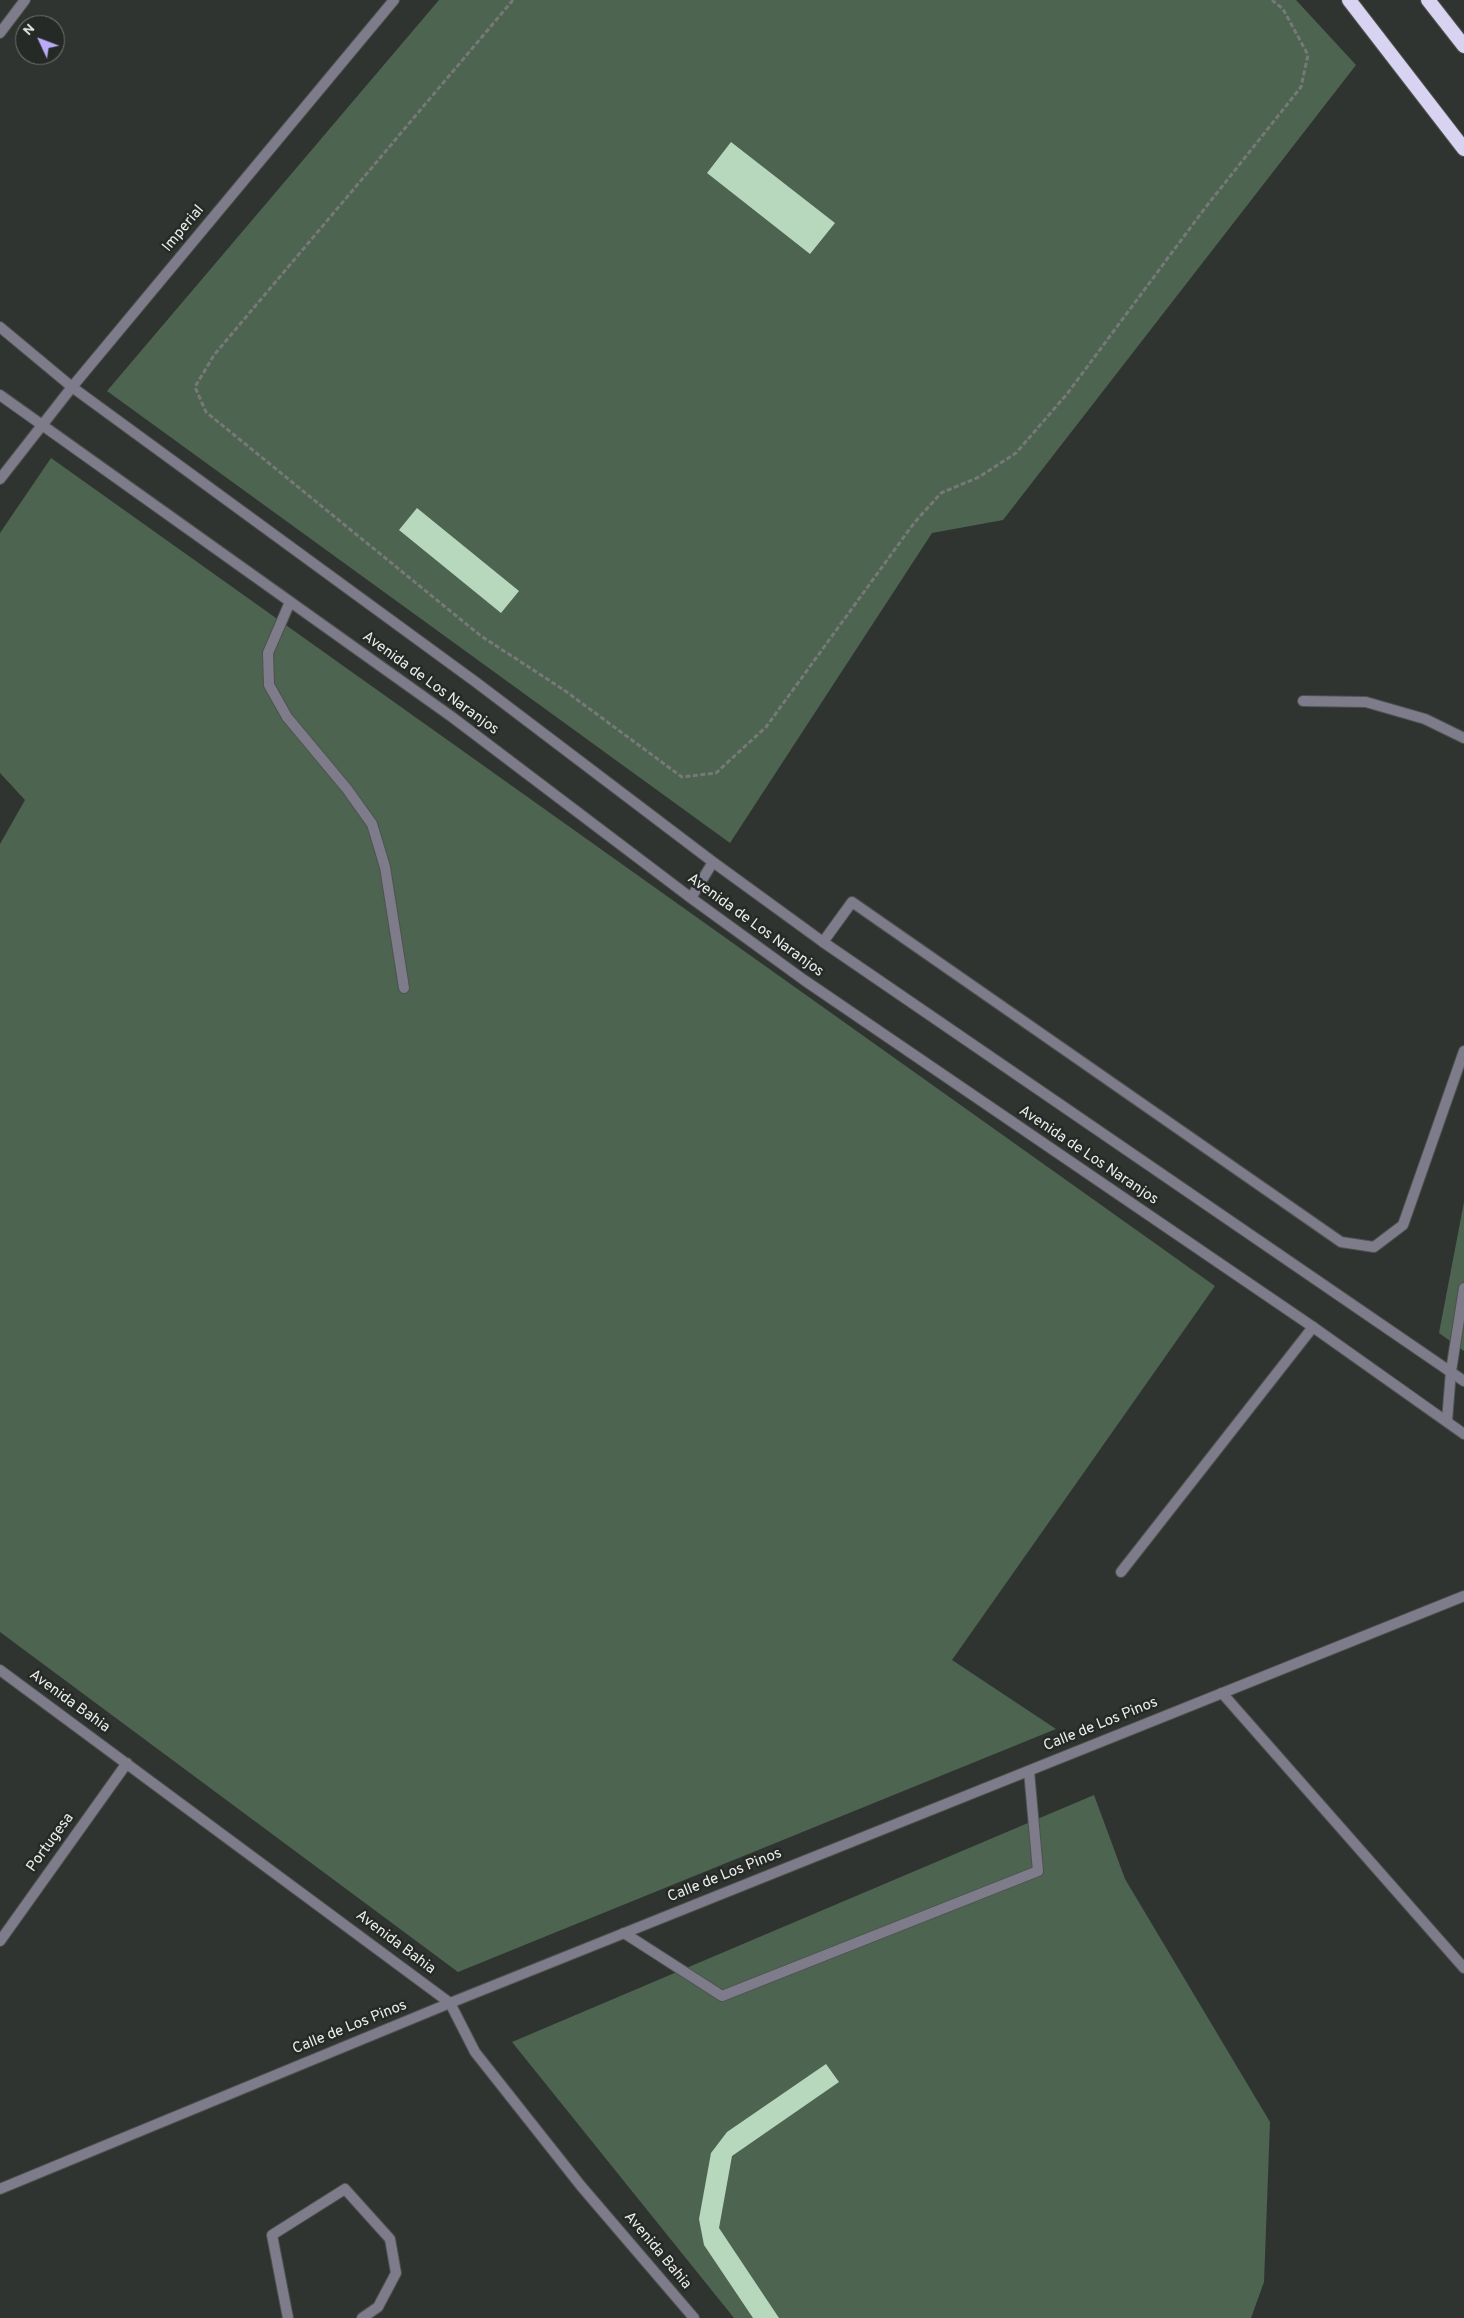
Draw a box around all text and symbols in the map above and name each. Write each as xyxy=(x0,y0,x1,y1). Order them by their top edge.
north arrow xyxy=(15,15,65,65)
text: N xyxy=(20,21,39,40)
street label: Imperial xyxy=(159,202,209,256)
street label: Avenida de Los Naranjos xyxy=(358,628,502,740)
street label: Avenida de Los Naranjos xyxy=(683,870,827,982)
street label: Avenida de Los Naranjos xyxy=(1015,1103,1161,1209)
street label: Avenida Bahia xyxy=(25,1667,113,1737)
street label: Calle de Los Pinos xyxy=(1041,1694,1161,1756)
street label: Portugesa xyxy=(24,1810,78,1876)
street label: Calle de Los Pinos xyxy=(665,1845,785,1907)
street label: Avenida Bahia xyxy=(352,1907,438,1979)
street label: Calle de Los Pinos xyxy=(290,1997,410,2059)
street label: Avenida Bahia xyxy=(619,2209,695,2293)

